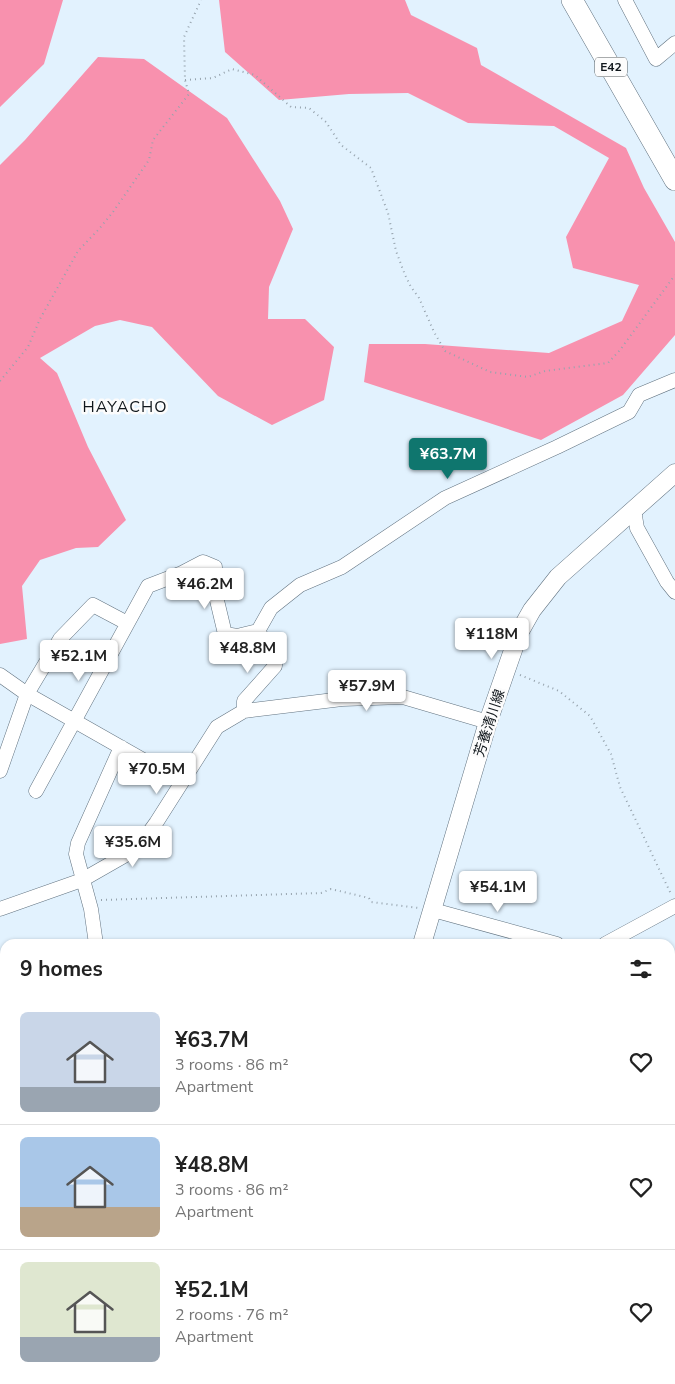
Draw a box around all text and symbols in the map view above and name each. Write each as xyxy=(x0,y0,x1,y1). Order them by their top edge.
road number: E42 xyxy=(595,58,627,76)
district label: HAYACHO xyxy=(83,396,167,418)
pin: ¥63.7M xyxy=(407,438,489,480)
text: ¥63.7M xyxy=(420,443,476,465)
pin: ¥46.2M xyxy=(164,568,246,610)
text: ¥46.2M xyxy=(177,573,233,595)
pin: ¥118M xyxy=(457,618,527,660)
text: ¥118M xyxy=(466,623,518,645)
pin: ¥48.8M xyxy=(207,632,289,674)
text: ¥48.8M xyxy=(220,637,276,659)
pin: ¥52.1M xyxy=(38,640,120,682)
text: ¥52.1M xyxy=(51,645,107,667)
pin: ¥57.9M xyxy=(326,670,408,712)
text: ¥57.9M xyxy=(339,675,395,697)
street label: 芳養清川線 xyxy=(470,687,509,759)
pin: ¥70.5M xyxy=(116,752,198,795)
text: ¥70.5M xyxy=(129,758,185,780)
pin: ¥35.6M xyxy=(92,826,174,868)
text: ¥35.6M xyxy=(105,831,161,853)
pin: ¥54.1M xyxy=(457,870,539,913)
text: ¥54.1M xyxy=(470,876,526,898)
text: 9 homes xyxy=(20,955,103,983)
icon: filters xyxy=(627,955,655,983)
text: ¥63.7M xyxy=(175,1026,249,1054)
icon: home xyxy=(60,1032,120,1092)
icon: heart xyxy=(627,1048,655,1076)
text: 3 rooms · 86 m² xyxy=(175,1054,288,1076)
text: Apartment xyxy=(175,1076,253,1098)
text: ¥48.8M xyxy=(175,1151,249,1179)
icon: home xyxy=(60,1157,120,1217)
icon: heart xyxy=(627,1173,655,1201)
text: 3 rooms · 86 m² xyxy=(175,1179,288,1201)
text: Apartment xyxy=(175,1201,253,1223)
text: ¥52.1M xyxy=(175,1276,249,1304)
icon: home xyxy=(60,1282,120,1342)
icon: heart xyxy=(627,1298,655,1326)
text: 2 rooms · 76 m² xyxy=(175,1304,288,1326)
text: Apartment xyxy=(175,1326,253,1348)

